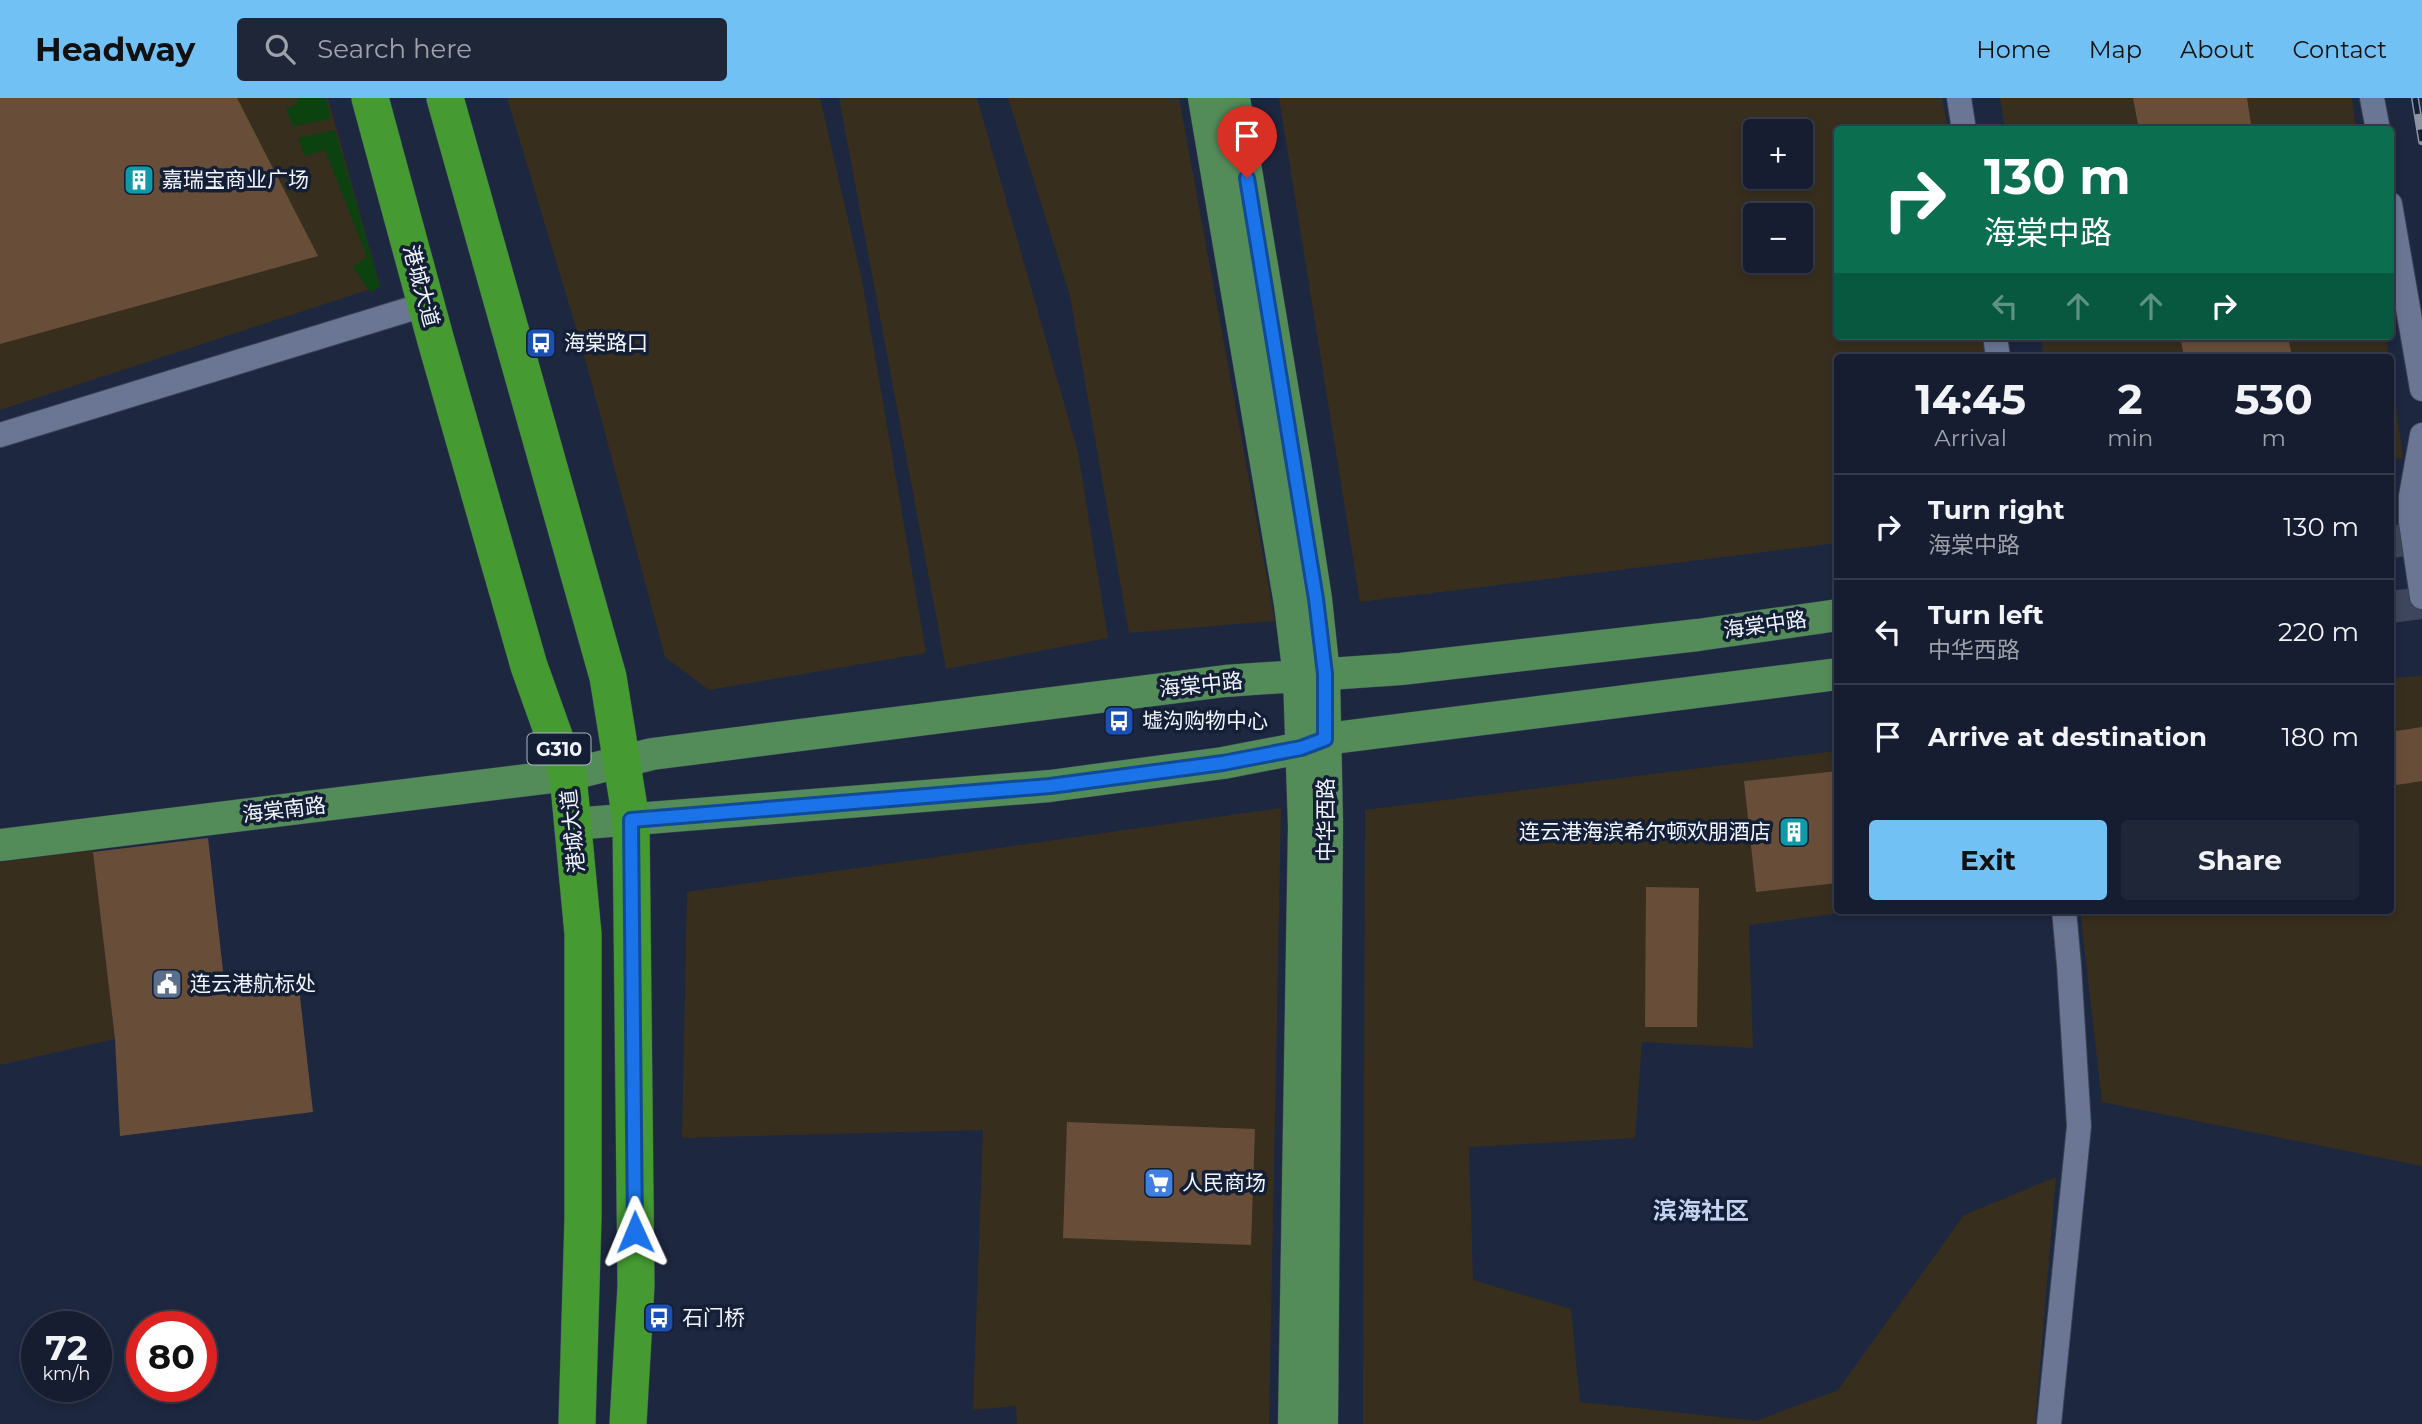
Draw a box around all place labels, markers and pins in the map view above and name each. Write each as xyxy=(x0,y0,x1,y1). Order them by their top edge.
pin xyxy=(1217,106,1277,178)
building icon: 嘉瑞宝商业广场 xyxy=(122,163,156,197)
place label: 嘉瑞宝商业广场 xyxy=(162,167,309,192)
bus stop icon: 海棠路口 xyxy=(524,326,558,360)
place label: 海棠路口 xyxy=(564,330,648,355)
bus stop icon: 墟沟购物中心 xyxy=(1102,704,1136,738)
place label: 墟沟购物中心 xyxy=(1142,708,1268,733)
building icon: 连云港海滨希尔顿欢朋酒店 xyxy=(1777,815,1811,849)
place label: 连云港海滨希尔顿欢朋酒店 xyxy=(1519,819,1771,844)
public building icon: 连云港航标处 xyxy=(150,967,184,1001)
place label: 连云港航标处 xyxy=(190,971,316,996)
supermarket icon: 人民商场 xyxy=(1142,1166,1176,1200)
place label: 人民商场 xyxy=(1182,1170,1266,1195)
bus stop icon: 石门桥 xyxy=(642,1301,676,1335)
place label: 石门桥 xyxy=(682,1305,745,1330)

